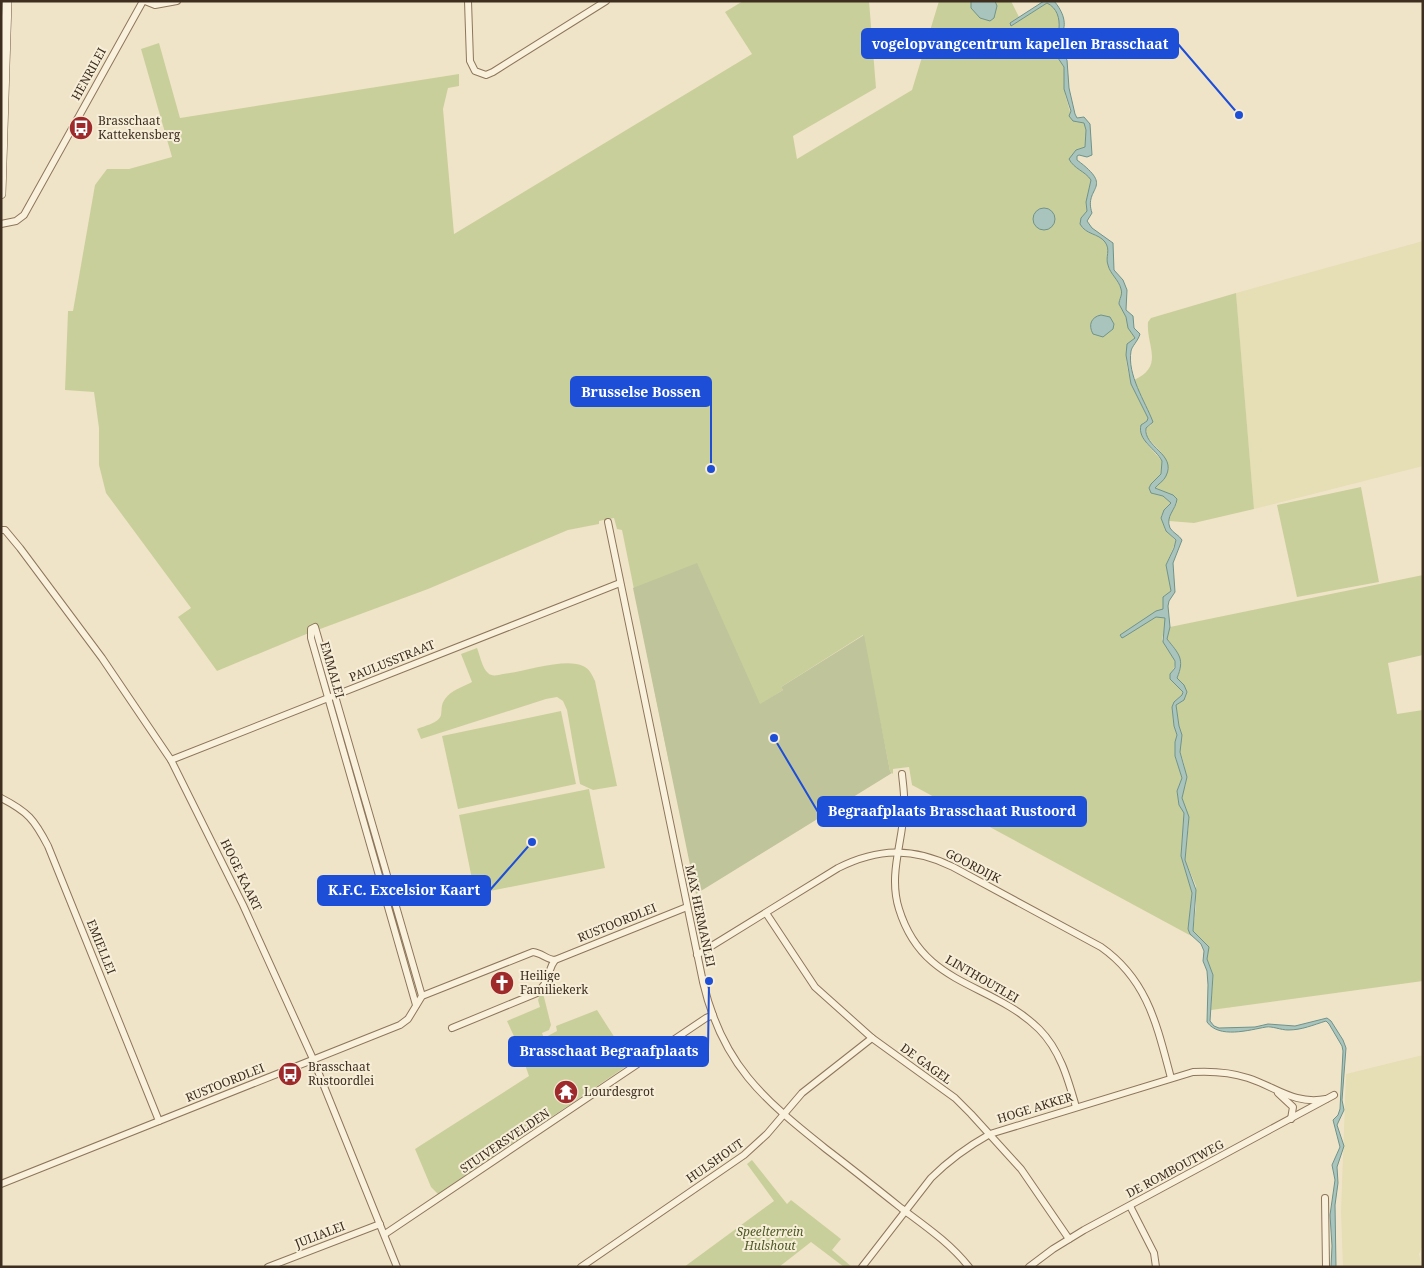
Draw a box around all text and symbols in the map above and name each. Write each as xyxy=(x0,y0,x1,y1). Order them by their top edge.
callout: vogelopvangcentrum kapellen Brasschaat xyxy=(862,29,1178,58)
text: vogelopvangcentrum kapellen Brasschaat xyxy=(872,34,1169,53)
street label: HENRILEI xyxy=(67,44,110,103)
place label: Brasschaat Kattekensberg xyxy=(98,112,181,143)
bus stop icon: Brasschaat Kattekensberg xyxy=(68,115,94,141)
callout: Brusselse Bossen xyxy=(571,377,711,406)
text: Brusselse Bossen xyxy=(581,382,701,401)
street label: PAULUSSTRAAT xyxy=(346,635,438,685)
street label: EMMALEI xyxy=(316,640,349,700)
callout: Begraafplaats Brasschaat Rustoord xyxy=(818,797,1086,826)
text: Begraafplaats Brasschaat Rustoord xyxy=(828,801,1076,820)
street label: HOGE KAART xyxy=(217,836,266,914)
street label: GOORDIJK xyxy=(943,844,1004,887)
street label: MAX HERMANLEI xyxy=(681,863,720,968)
callout: K.F.C. Excelsior Kaart xyxy=(318,876,490,905)
text: K.F.C. Excelsior Kaart xyxy=(328,880,480,899)
street label: RUSTOORDLEI xyxy=(575,899,659,946)
street label: EMIELLEI xyxy=(83,917,120,977)
street label: LINTHOUTLEI xyxy=(942,951,1022,1006)
place label: Heilige Familiekerk xyxy=(520,967,589,998)
church icon: Heilige Familiekerk xyxy=(489,970,515,996)
callout: Brasschaat Begraafplaats xyxy=(509,1037,708,1066)
street label: DE GAGEL xyxy=(897,1039,955,1088)
text: Brasschaat Begraafplaats xyxy=(519,1041,699,1060)
place label: Brasschaat Rustoordlei xyxy=(308,1058,374,1089)
street label: RUSTOORDLEI xyxy=(183,1059,267,1106)
bus stop icon: Brasschaat Rustoordlei xyxy=(277,1061,303,1087)
temple icon: Lourdesgrot xyxy=(553,1079,579,1105)
place label: Lourdesgrot xyxy=(584,1083,654,1100)
street label: HOGE AKKER xyxy=(995,1088,1075,1127)
street label: STUIVERSVELDEN xyxy=(457,1104,553,1177)
street label: HULSHOUT xyxy=(683,1134,747,1187)
street label: DE ROMBOUTWEG xyxy=(1123,1135,1227,1202)
street label: JULIALEI xyxy=(291,1217,347,1252)
park label: Speelterrein Hulshout xyxy=(736,1223,804,1254)

